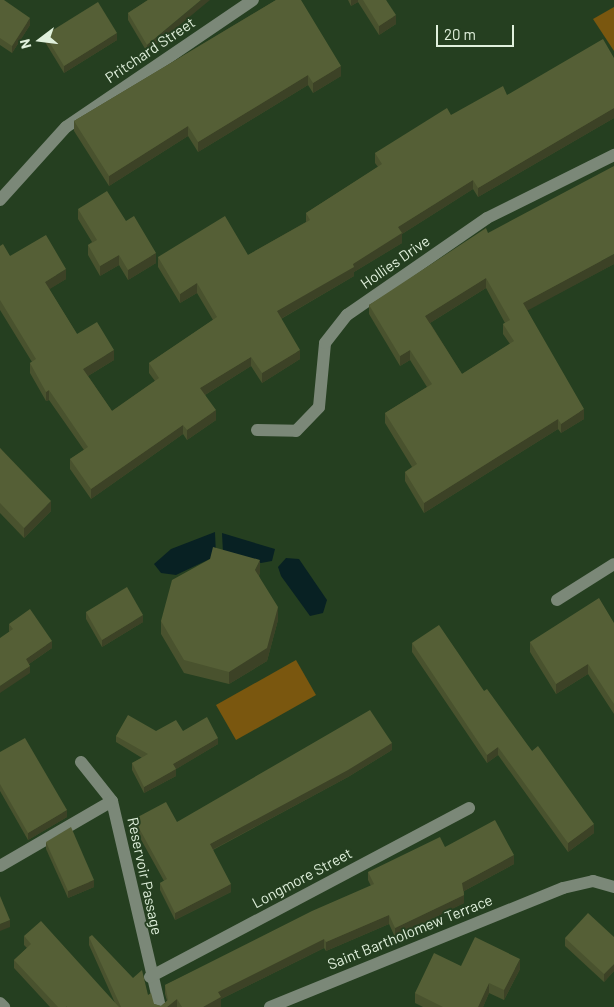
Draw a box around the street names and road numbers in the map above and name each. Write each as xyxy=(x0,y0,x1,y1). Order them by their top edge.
street label: Pritchard Street xyxy=(102,13,198,87)
street label: Hollies Drive xyxy=(357,232,433,292)
street label: Reservoir Passage xyxy=(124,816,166,936)
street label: Longmore Street xyxy=(249,844,355,912)
street label: Saint Bartholomew Terrace xyxy=(325,891,495,973)

